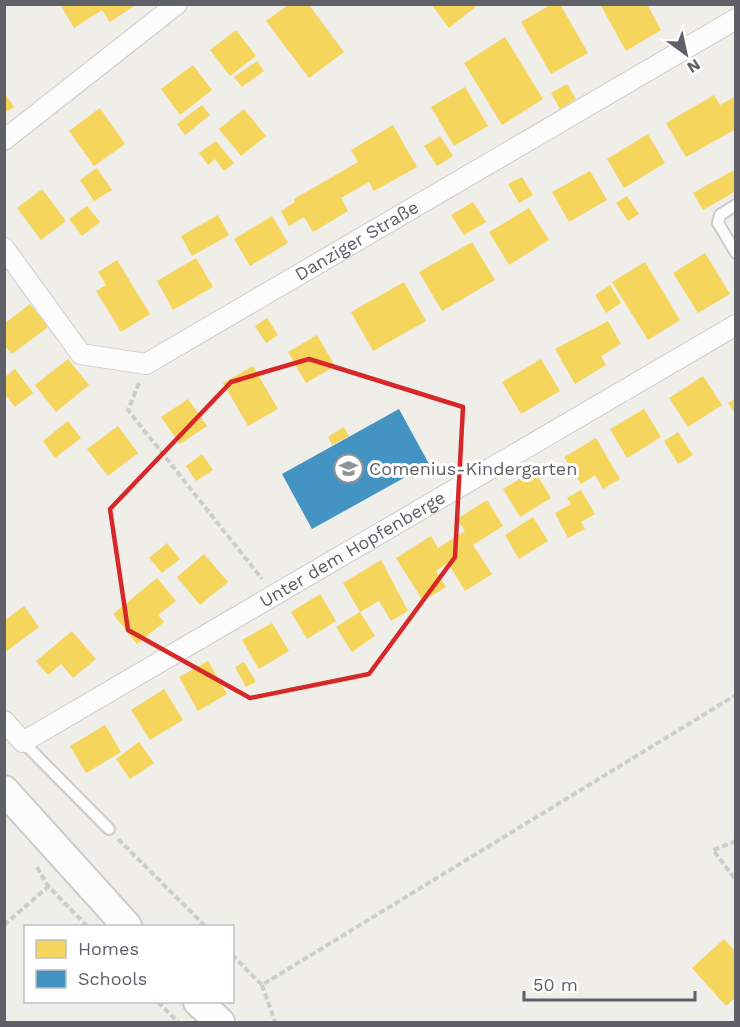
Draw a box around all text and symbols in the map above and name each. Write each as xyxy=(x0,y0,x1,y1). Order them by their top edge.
north arrow xyxy=(656,24,716,84)
text: N xyxy=(684,55,704,77)
street label: Danziger Straße xyxy=(291,196,422,285)
school or university icon: Comenius-Kindergarten xyxy=(332,453,364,485)
place label: Comenius-Kindergarten xyxy=(369,458,577,479)
street label: Unter dem Hopfenberge xyxy=(256,486,449,611)
legend xyxy=(24,925,234,1003)
text: Homes xyxy=(78,938,139,959)
scale bar xyxy=(524,964,695,1002)
text: Schools xyxy=(78,968,147,989)
text: 50 m xyxy=(533,974,578,995)

